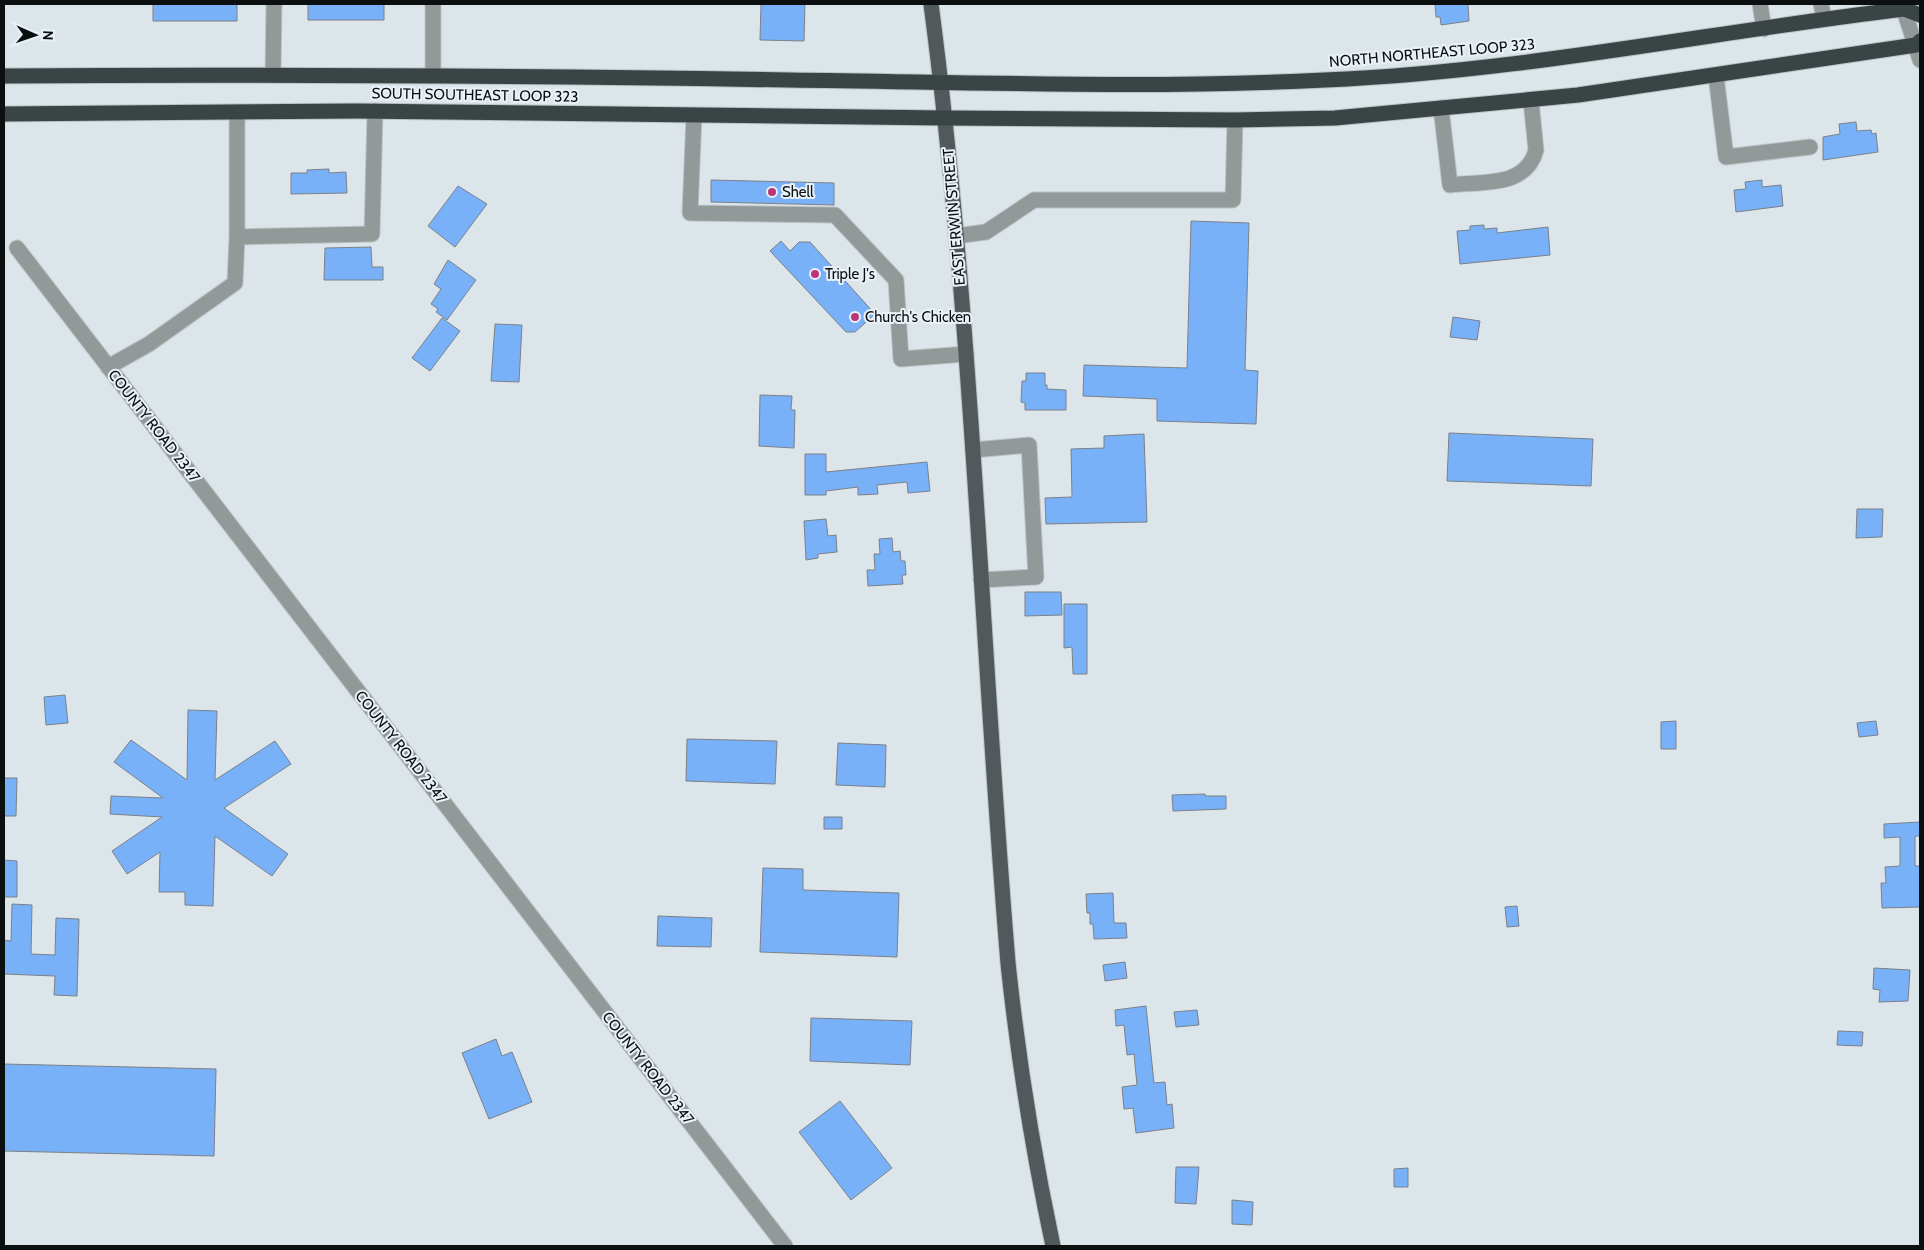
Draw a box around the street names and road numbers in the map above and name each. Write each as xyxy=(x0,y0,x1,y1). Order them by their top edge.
street label: NORTH NORTHEAST LOOP 323 xyxy=(1328,35,1536,71)
street label: SOUTH SOUTHEAST LOOP 323 xyxy=(371,84,579,106)
street label: EAST ERWIN STREET xyxy=(939,148,969,286)
street label: COUNTY ROAD 2347 xyxy=(104,366,204,486)
street label: COUNTY ROAD 2347 xyxy=(351,687,451,807)
street label: COUNTY ROAD 2347 xyxy=(598,1008,698,1128)

